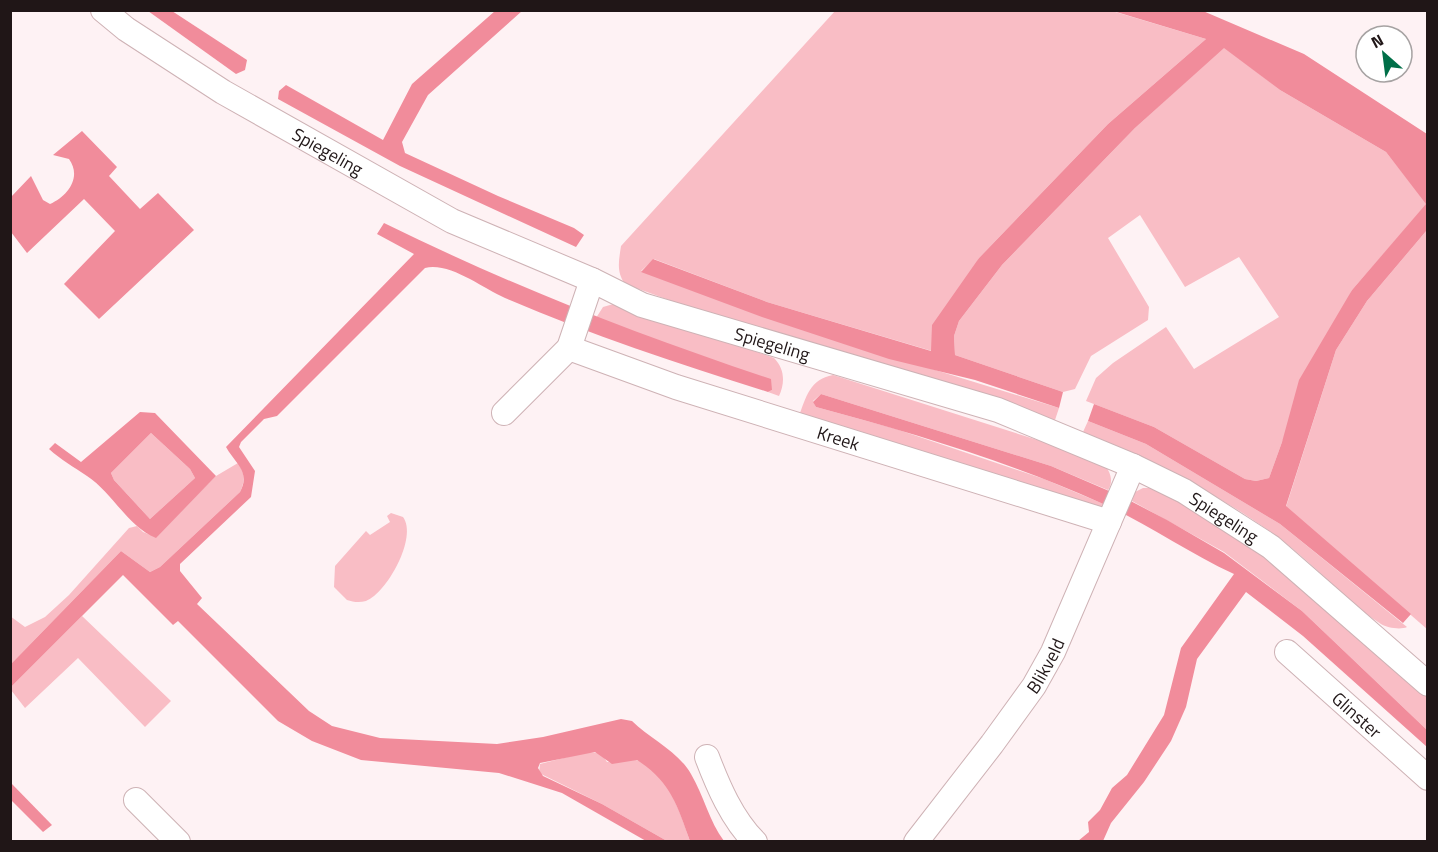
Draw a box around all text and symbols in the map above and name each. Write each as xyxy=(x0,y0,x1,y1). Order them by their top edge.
north arrow xyxy=(1354,24,1414,84)
text: N xyxy=(1366,28,1387,54)
street label: Spiegeling xyxy=(288,120,368,182)
street label: Spiegeling xyxy=(731,319,813,367)
street label: Kreek xyxy=(814,418,863,457)
street label: Spiegeling xyxy=(1184,484,1264,549)
street label: Blikveld xyxy=(1019,634,1071,699)
street label: Glinster xyxy=(1326,685,1388,744)

